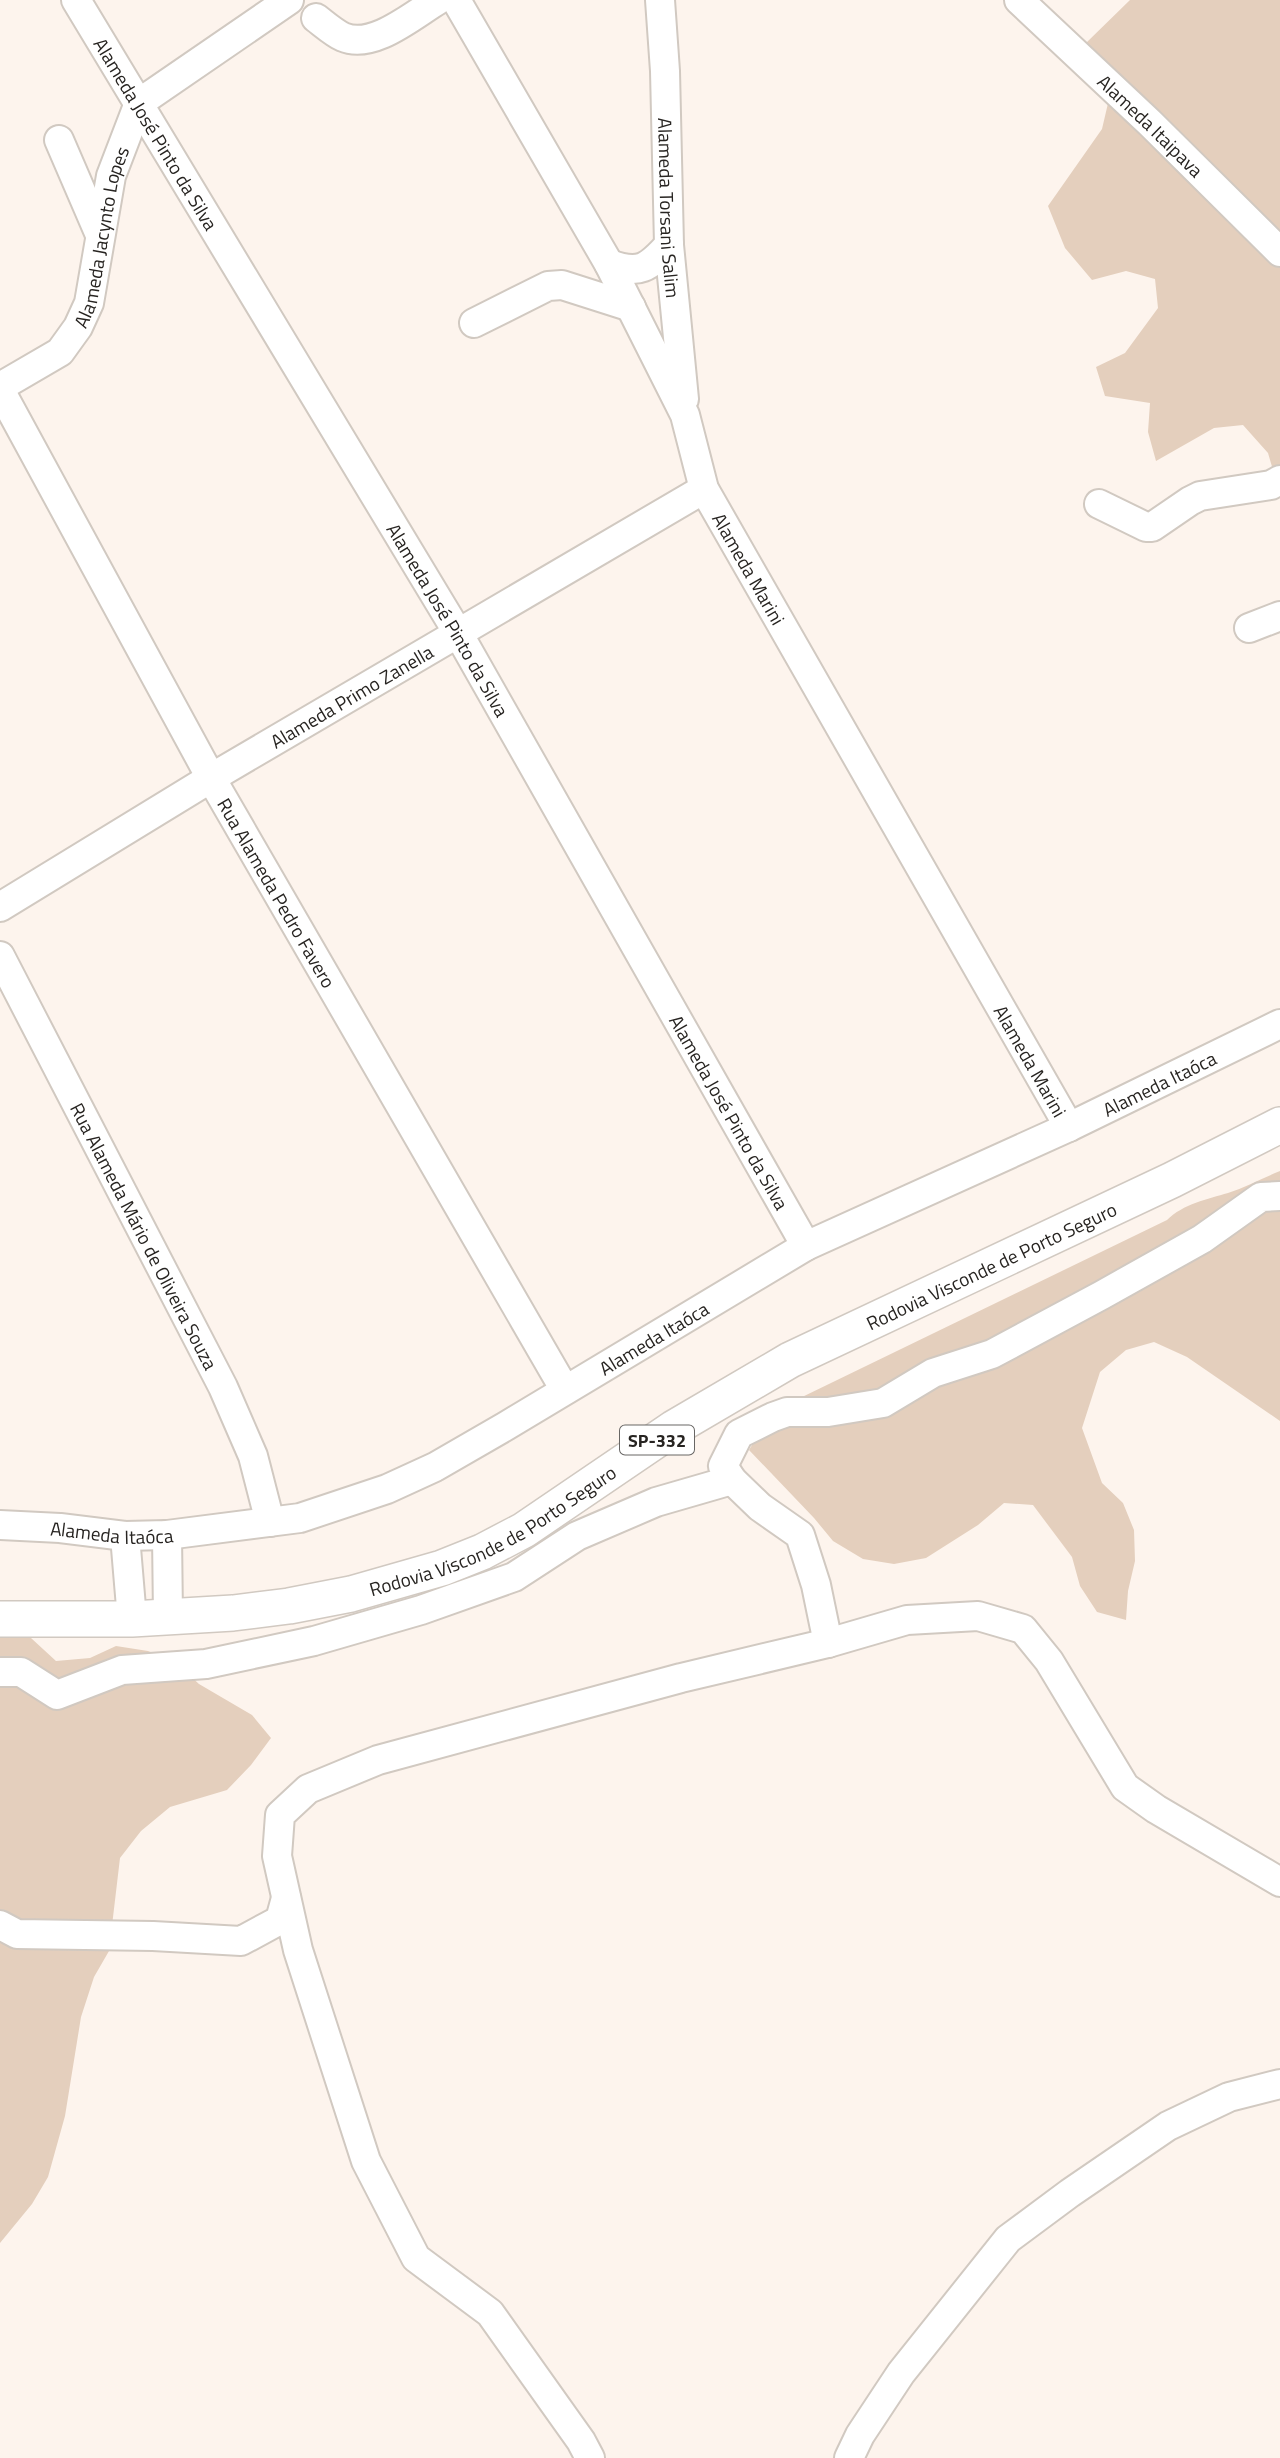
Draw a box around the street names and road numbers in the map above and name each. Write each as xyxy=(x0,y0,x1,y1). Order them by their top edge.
street label: Alameda José Pinto da Silva xyxy=(87,32,226,236)
street label: Alameda Itaipava xyxy=(1092,67,1211,184)
street label: Alameda Torsani Salim xyxy=(652,117,689,299)
street label: Alameda Jacynto Lopes xyxy=(65,141,136,332)
street label: Alameda Marini xyxy=(706,507,793,630)
street label: Alameda José Pinto da Silva xyxy=(380,517,517,722)
street label: Alameda Primo Zanella xyxy=(264,636,439,755)
street label: Rua Alameda Pedro Favero xyxy=(211,792,344,993)
street label: Alameda Marini xyxy=(987,999,1075,1122)
street label: Alameda José Pinto da Silva xyxy=(663,1009,797,1215)
street label: Alameda Itaóca xyxy=(1097,1043,1221,1123)
street label: Rua Alameda Mário de Oliveira Souza xyxy=(64,1097,226,1375)
street label: Rodovia Visconde de Porto Seguro xyxy=(861,1194,1121,1337)
street label: Alameda Itaóca xyxy=(593,1293,714,1382)
road number: SP-332 xyxy=(620,1426,694,1455)
street label: Rodovia Visconde de Porto Seguro xyxy=(366,1457,621,1603)
street label: Alameda Itaóca xyxy=(50,1513,175,1551)

